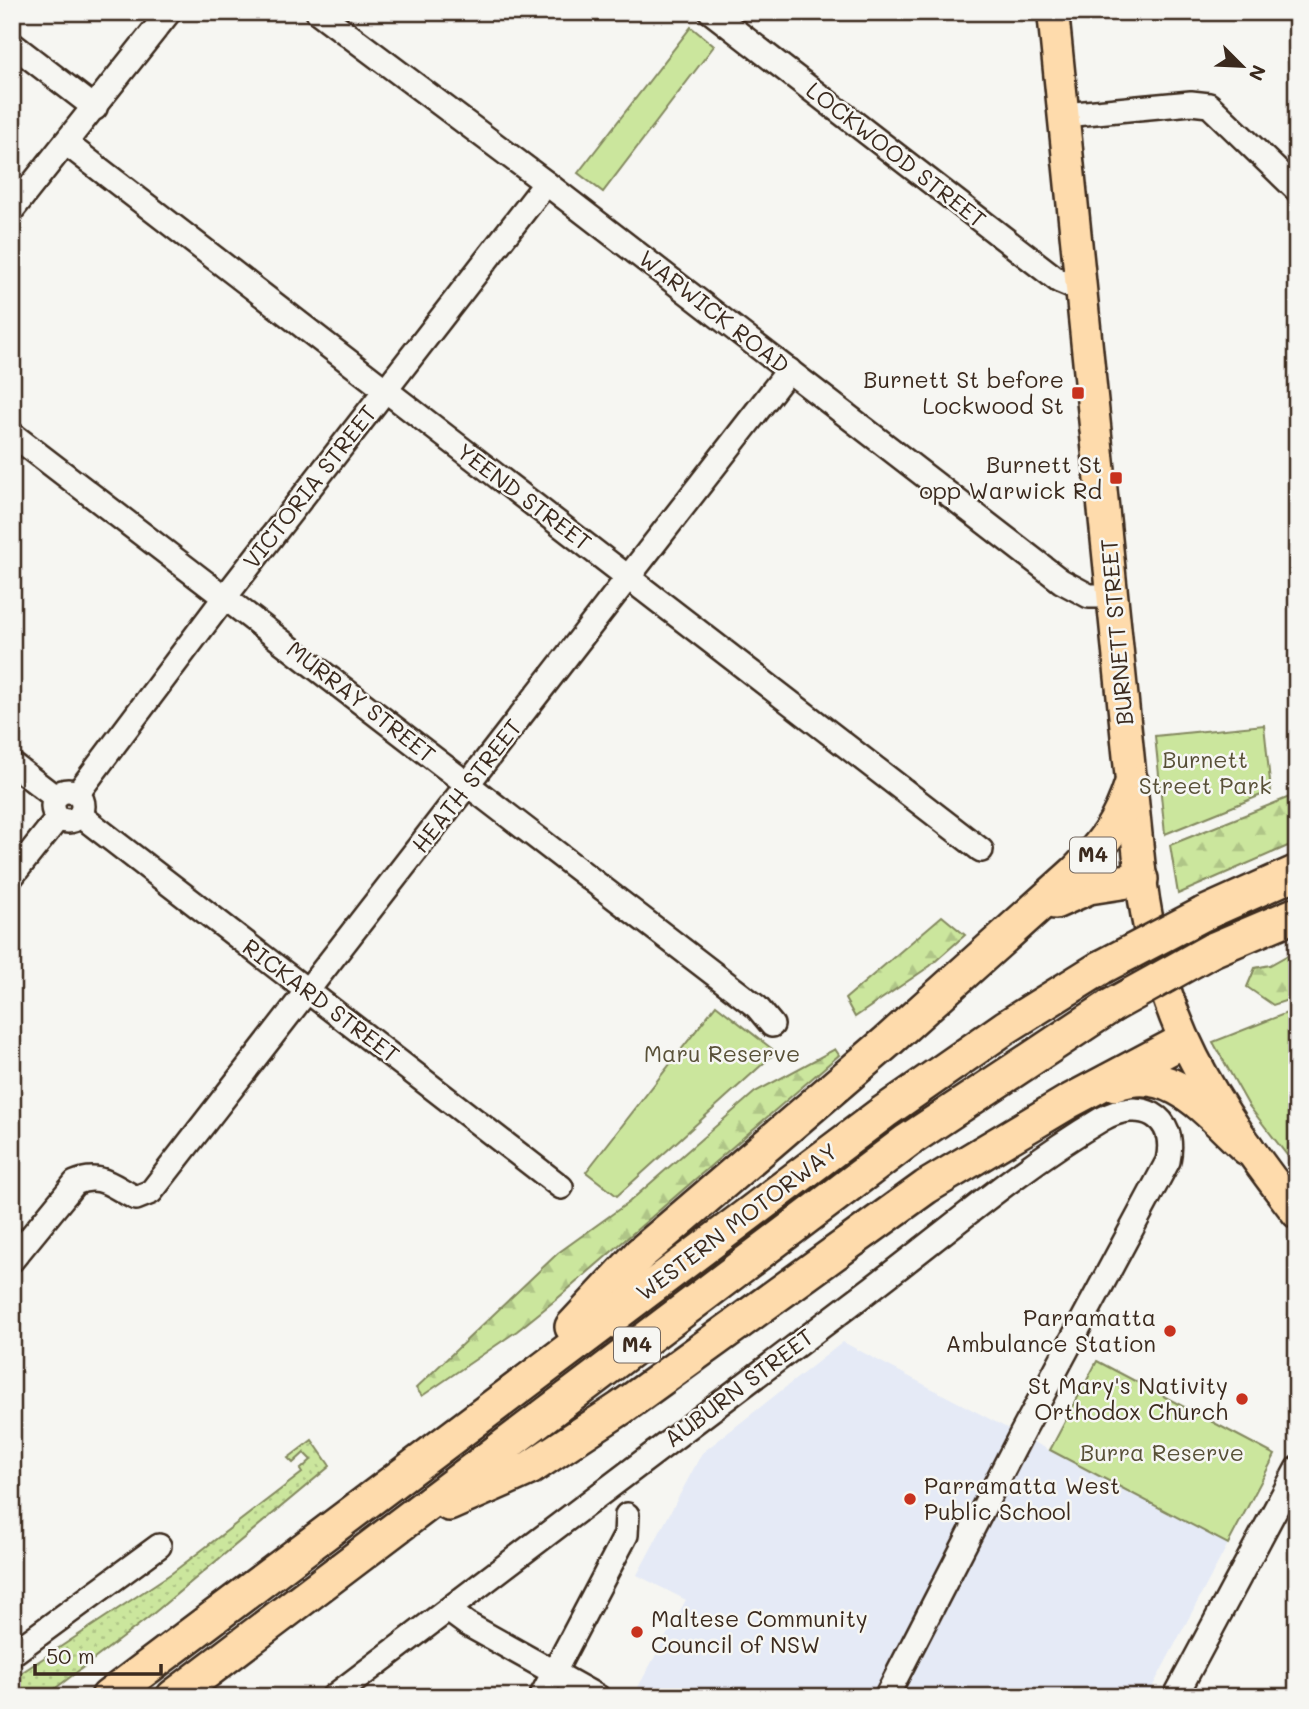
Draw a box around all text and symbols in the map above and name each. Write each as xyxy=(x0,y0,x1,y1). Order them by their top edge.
north arrow xyxy=(1208,32,1278,102)
text: N xyxy=(1244,61,1272,85)
street label: LOCKWOOD STREET xyxy=(801,75,993,234)
street label: WARWICK ROAD xyxy=(633,243,796,380)
place label: Burnett St before Lockwood St xyxy=(863,364,1064,420)
marker: Burnett St before Lockwood St xyxy=(1070,385,1086,401)
street label: VICTORIA STREET xyxy=(236,398,383,574)
street label: YEEND STREET xyxy=(451,436,598,557)
place label: Burnett St opp Warwick Rd xyxy=(919,449,1102,505)
marker: Burnett St opp Warwick Rd xyxy=(1108,470,1124,486)
street label: BURNETT STREET xyxy=(1093,538,1139,727)
street label: MURRAY STREET xyxy=(281,634,442,769)
street label: HEATH STREET xyxy=(405,712,528,858)
park label: Burnett Street Park xyxy=(1139,744,1271,800)
road number: M4 xyxy=(1070,838,1116,872)
street label: RICKARD STREET xyxy=(237,931,406,1069)
park label: Maru Reserve xyxy=(644,1038,800,1068)
street label: WESTERN MOTORWAY xyxy=(630,1136,843,1307)
place label: Parramatta Ambulance Station xyxy=(946,1302,1156,1358)
street label: AUBURN STREET xyxy=(658,1321,819,1453)
marker: Parramatta Ambulance Station xyxy=(1162,1323,1178,1339)
road number: M4 xyxy=(614,1328,660,1362)
place label: St Mary's Nativity Orthodox Church xyxy=(1028,1370,1228,1426)
marker: St Mary's Nativity Orthodox Church xyxy=(1234,1391,1250,1407)
park label: Burra Reserve xyxy=(1080,1437,1244,1467)
place label: Parramatta West Public School xyxy=(924,1470,1120,1526)
marker: Parramatta West Public School xyxy=(902,1491,918,1507)
place label: Maltese Community Council of NSW xyxy=(651,1603,868,1659)
marker: Maltese Community Council of NSW xyxy=(629,1624,645,1640)
scale bar xyxy=(35,1632,161,1676)
text: 50 m xyxy=(46,1642,95,1669)

